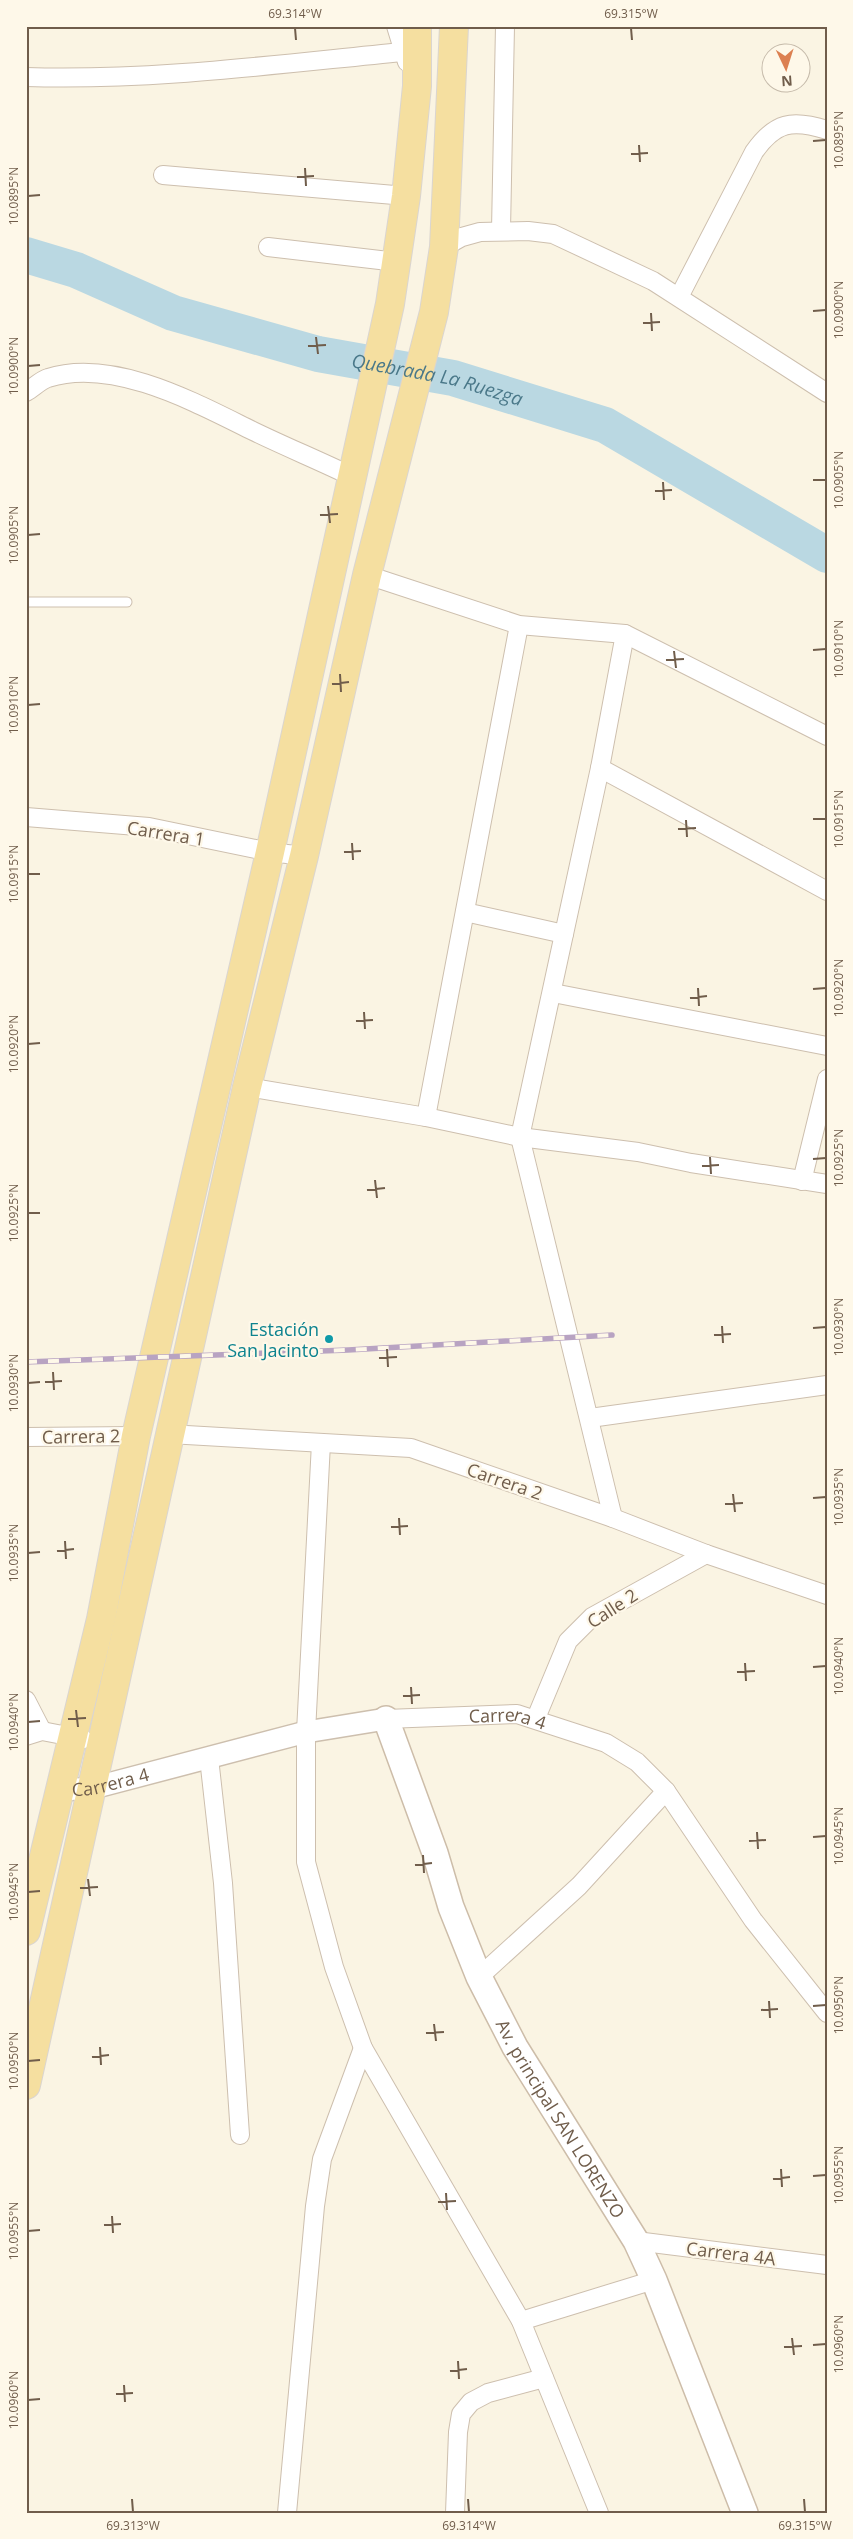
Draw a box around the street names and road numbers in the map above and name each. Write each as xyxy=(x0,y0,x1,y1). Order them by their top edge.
street label: Carrera 1 xyxy=(125,815,207,851)
street label: Carrera 2 xyxy=(42,1423,120,1449)
street label: Carrera 2 xyxy=(464,1457,546,1505)
street label: Calle 2 xyxy=(582,1583,642,1633)
street label: Carrera 4 xyxy=(468,1702,549,1735)
street label: Carrera 4 xyxy=(71,1762,151,1801)
street label: Av. principal SAN LORENZO xyxy=(491,2015,631,2223)
street label: Carrera 4A xyxy=(685,2236,778,2270)

